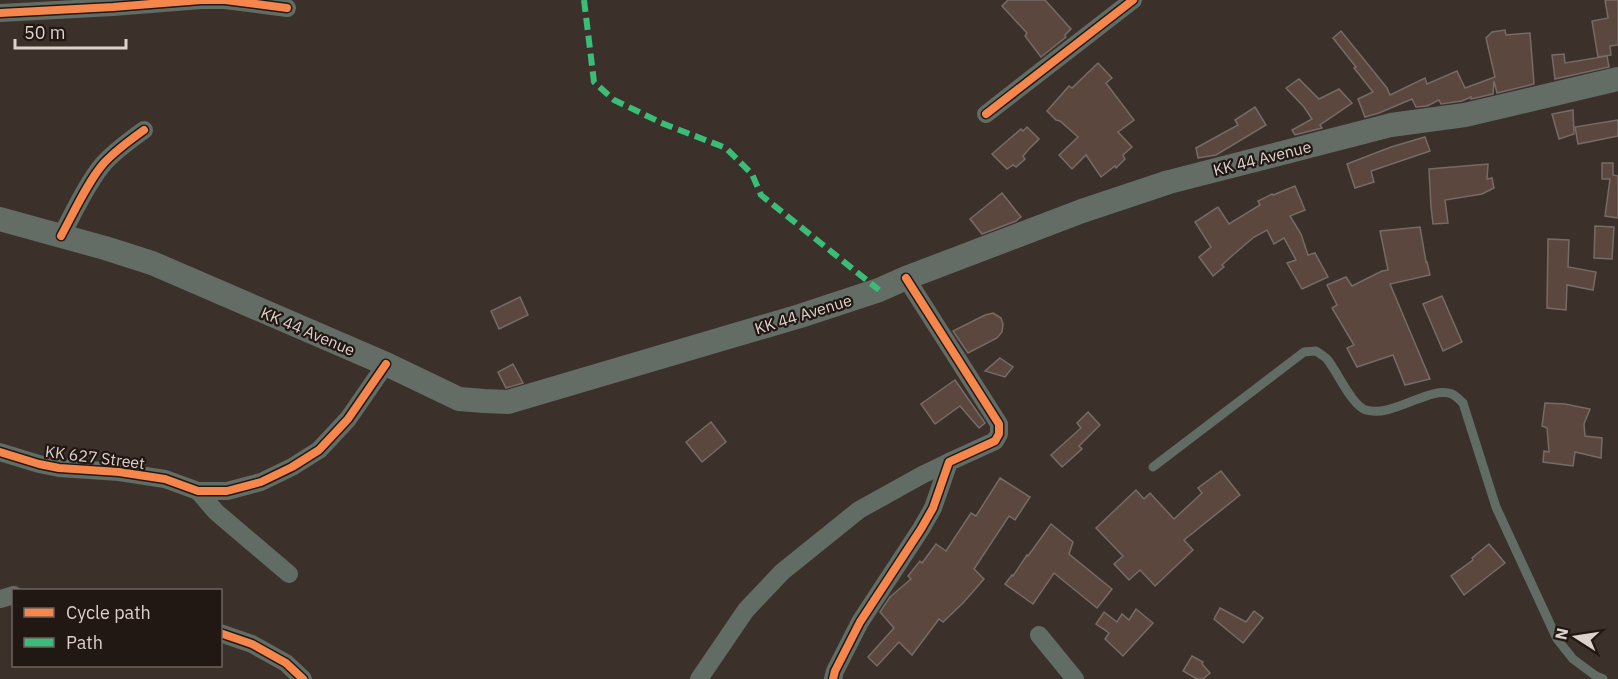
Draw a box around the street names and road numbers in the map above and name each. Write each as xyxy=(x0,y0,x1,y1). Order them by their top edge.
street label: KK 44 Avenue xyxy=(1211,136,1313,180)
street label: KK 44 Avenue xyxy=(752,290,854,338)
street label: KK 44 Avenue xyxy=(258,302,358,360)
street label: KK 627 Street xyxy=(44,441,146,473)

